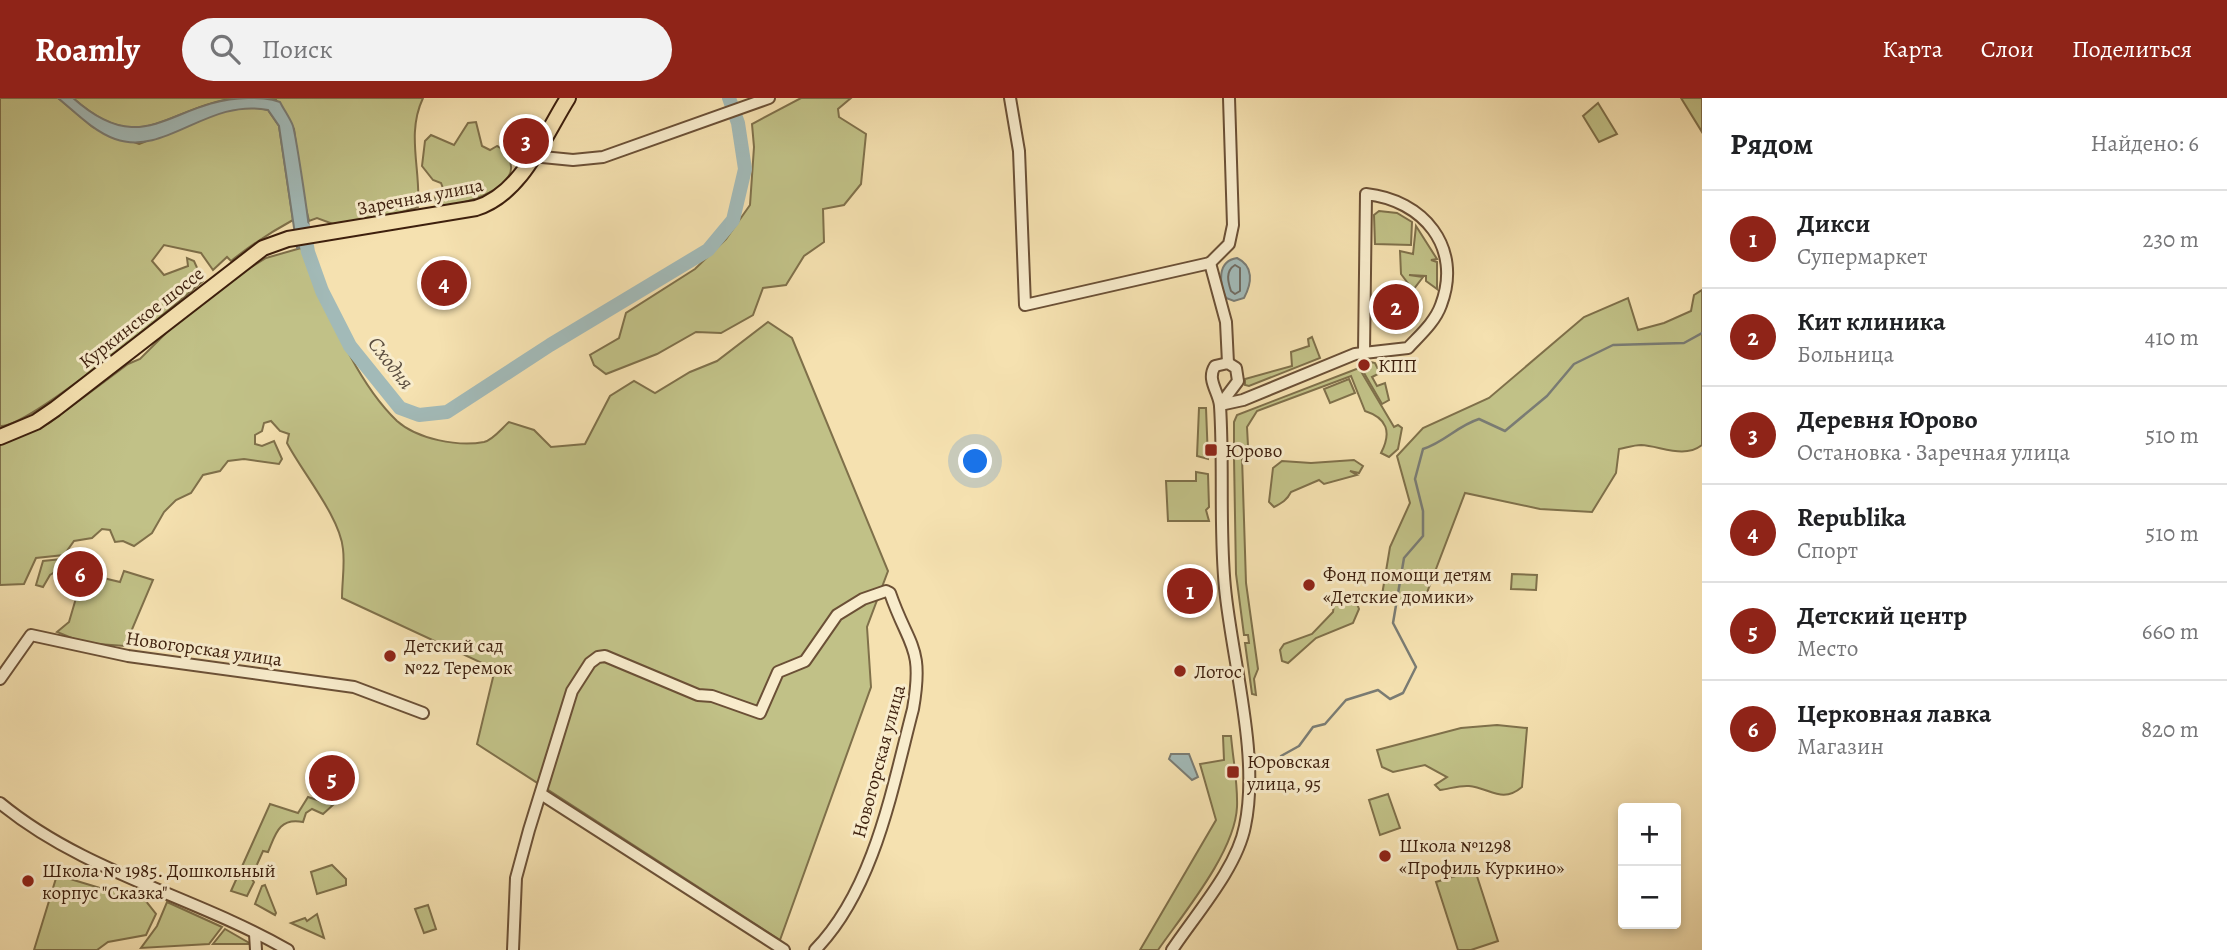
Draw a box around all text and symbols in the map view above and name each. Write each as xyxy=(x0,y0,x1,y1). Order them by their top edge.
search box xyxy=(182,18,672,81)
text: Roamly xyxy=(35,27,140,72)
icon: search xyxy=(206,30,244,68)
text: Поиск xyxy=(262,32,333,67)
text: Карта xyxy=(1882,33,1943,65)
text: Слои xyxy=(1981,33,2034,65)
text: Поделиться xyxy=(2072,33,2192,65)
pin: 3 xyxy=(503,115,549,167)
text: Рядом xyxy=(1730,124,1813,164)
text: Найдено: 6 xyxy=(2091,128,2199,159)
street label: Заречная улица xyxy=(355,172,486,222)
text: Дикси xyxy=(1797,206,1870,241)
text: 1 xyxy=(1749,224,1757,255)
text: 230 m xyxy=(2143,224,2199,255)
text: Супермаркет xyxy=(1797,241,1928,272)
pin: 4 xyxy=(421,257,467,309)
street label: Куркинское шоссе xyxy=(74,261,209,375)
pin: 2 xyxy=(1373,281,1419,333)
text: Кит клиника xyxy=(1797,304,1946,339)
text: 2 xyxy=(1747,322,1759,353)
text: 410 m xyxy=(2145,322,2199,353)
water label: Сходня xyxy=(361,331,421,395)
text: Больница xyxy=(1797,339,1894,370)
place label: КПП xyxy=(1378,353,1417,379)
marker: КПП xyxy=(1356,357,1372,373)
text: Деревня Юрово xyxy=(1797,402,1978,437)
text: 3 xyxy=(1748,420,1758,451)
text: 510 m xyxy=(2145,420,2199,451)
text: Остановка · Заречная улица xyxy=(1797,437,2070,468)
place label: Юрово xyxy=(1225,438,1282,464)
marker: Юрово xyxy=(1203,442,1219,458)
your location xyxy=(958,444,992,478)
text: Republika xyxy=(1797,500,1906,535)
text: 4 xyxy=(1748,518,1758,549)
text: 510 m xyxy=(2145,518,2199,549)
text: Спорт xyxy=(1797,535,1858,566)
pin: 6 xyxy=(57,548,103,600)
place label: Фонд помощи детям «Детские домики» xyxy=(1323,562,1492,610)
pin: 1 xyxy=(1167,565,1213,617)
marker: Фонд помощи детям «Детские домики» xyxy=(1301,577,1317,593)
text: Детский центр xyxy=(1797,598,1967,633)
text: 5 xyxy=(1748,616,1758,647)
text: 660 m xyxy=(2142,616,2199,647)
street label: Новогорская улица xyxy=(124,625,284,673)
place label: Детский сад №22 Теремок xyxy=(404,633,513,681)
text: Место xyxy=(1797,633,1858,664)
marker: Детский сад №22 Теремок xyxy=(382,648,398,664)
place label: Лотос xyxy=(1194,659,1242,685)
marker: Лотос xyxy=(1172,663,1188,679)
street label: Новогорская улица xyxy=(846,682,912,841)
text: Церковная лавка xyxy=(1797,696,1991,731)
text: 6 xyxy=(1748,714,1758,745)
text: 820 m xyxy=(2141,714,2199,745)
text: Магазин xyxy=(1797,731,1884,762)
place label: Юровская улица, 95 xyxy=(1246,749,1330,797)
pin: 5 xyxy=(309,752,355,804)
marker: Юровская улица, 95 xyxy=(1225,764,1241,780)
map controls xyxy=(1618,803,1681,929)
button: + xyxy=(1618,803,1681,866)
place label: Школа №1298 «Профиль Куркино» xyxy=(1399,833,1564,881)
marker: Школа №1298 «Профиль Куркино» xyxy=(1377,848,1393,864)
place label: Школа № 1985. Дошкольный корпус "Сказка" xyxy=(42,858,276,906)
button: − xyxy=(1618,866,1681,929)
marker: Школа № 1985. Дошкольный корпус "Сказка" xyxy=(20,873,36,889)

